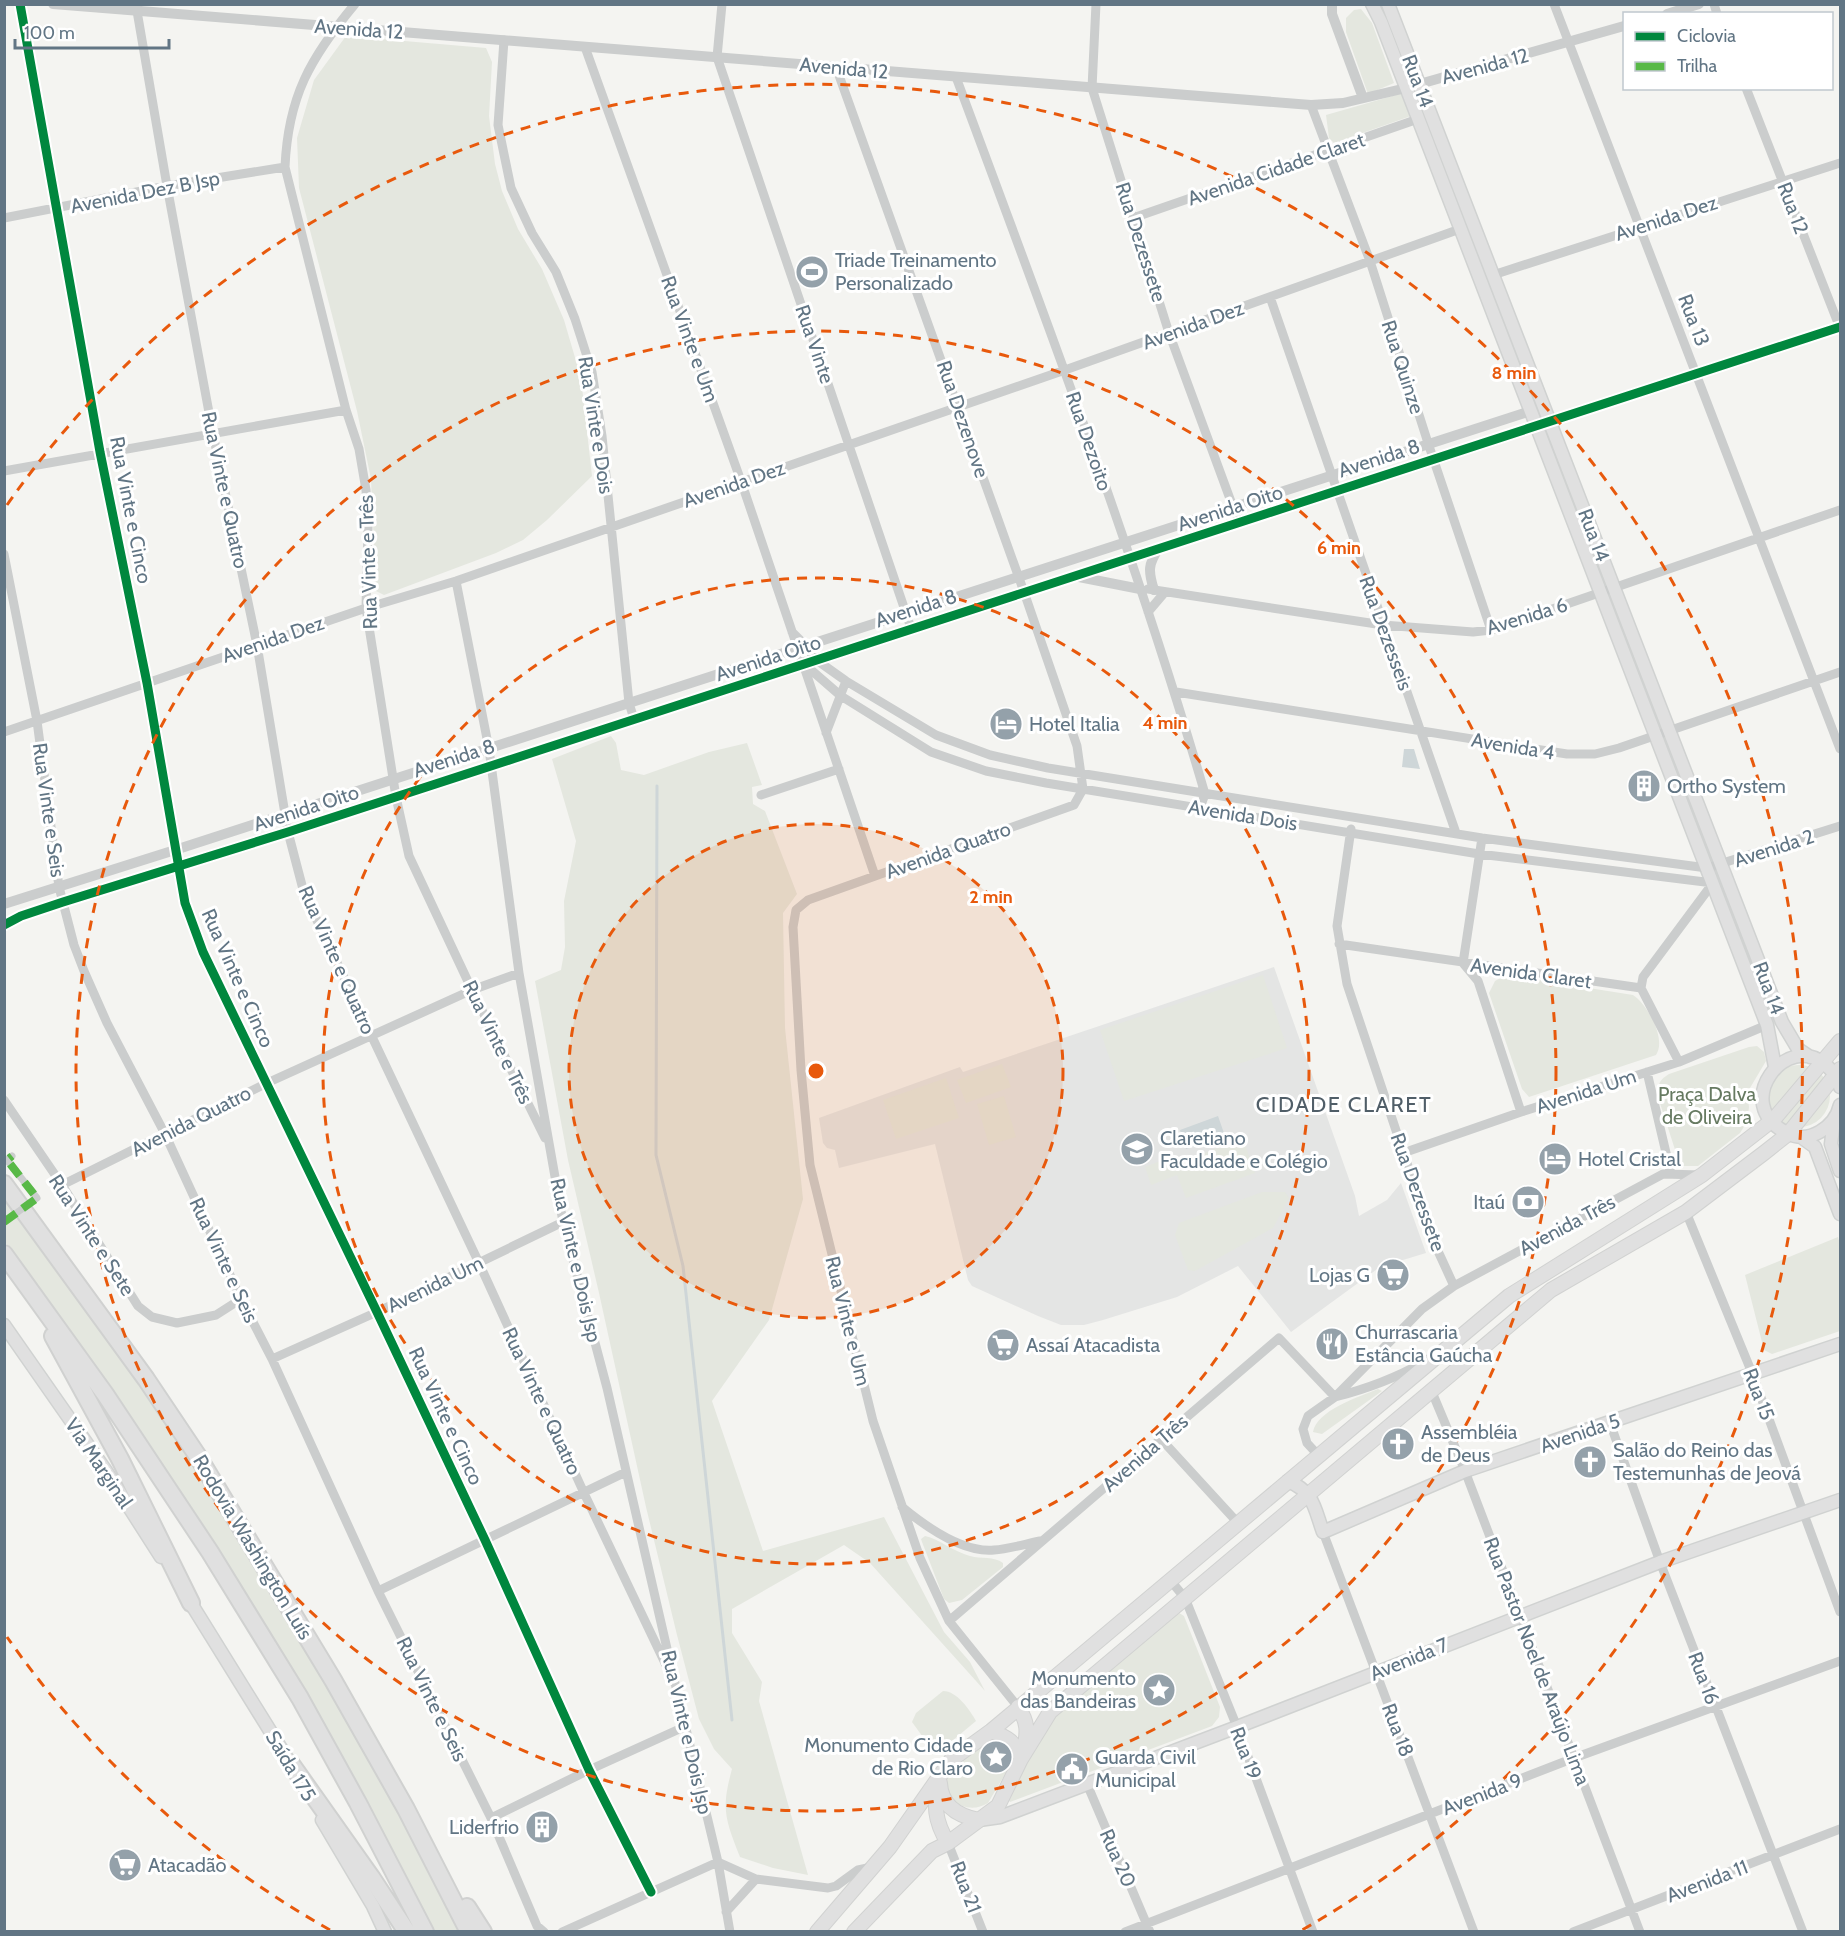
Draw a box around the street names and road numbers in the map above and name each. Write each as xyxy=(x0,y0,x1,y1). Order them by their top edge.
street label: Avenida 12 xyxy=(314,14,404,44)
street label: Avenida 12 xyxy=(1439,43,1531,89)
street label: Rua 14 xyxy=(1397,51,1439,111)
street label: Avenida 12 xyxy=(799,52,889,84)
street label: Avenida Cidade Claret xyxy=(1184,127,1368,211)
street label: Avenida Dez B Jsp xyxy=(68,166,222,218)
street label: Rua Dezessete xyxy=(1110,179,1172,305)
street label: Rua 12 xyxy=(1772,179,1814,237)
street label: Avenida Dez xyxy=(1612,190,1720,246)
street label: Rua Vinte e Um xyxy=(656,273,724,405)
street label: Rua 13 xyxy=(1673,291,1715,349)
street label: Avenida Dez xyxy=(1139,296,1247,354)
street label: Rua Vinte xyxy=(790,301,840,387)
street label: Rua Quinze xyxy=(1377,317,1429,417)
street label: Rua Vinte e Dois xyxy=(573,355,619,495)
street label: Rua Dezenove xyxy=(932,357,994,481)
street label: Rua Dezoito xyxy=(1061,388,1117,494)
street label: Rua Vinte e Quatro xyxy=(197,409,253,571)
street label: Rua Vinte e Cinco xyxy=(105,434,157,586)
street label: Avenida 8 xyxy=(1335,434,1423,482)
street label: Avenida Dez xyxy=(680,455,788,513)
street label: Avenida Oito xyxy=(1174,480,1286,536)
street label: Rua Vinte e Três xyxy=(354,494,382,630)
street label: Rua 14 xyxy=(1573,505,1615,565)
street label: Rua Dezesseis xyxy=(1354,573,1418,693)
street label: Avenida 8 xyxy=(872,584,960,632)
street label: Avenida 6 xyxy=(1484,592,1570,640)
street label: Avenida Dez xyxy=(219,610,327,668)
street label: Avenida Oito xyxy=(712,630,824,686)
street label: Avenida 4 xyxy=(1470,728,1557,764)
street label: Avenida 8 xyxy=(410,734,498,782)
street label: Rua Vinte e Seis xyxy=(28,741,70,879)
street label: Avenida Oito xyxy=(250,780,362,836)
street label: Avenida Dois xyxy=(1187,795,1299,835)
street label: Avenida Quatro xyxy=(882,816,1014,884)
street label: Avenida 2 xyxy=(1731,824,1817,872)
street label: Rua Vinte e Quatro xyxy=(294,882,380,1038)
street label: Rua Vinte e Cinco xyxy=(197,905,279,1051)
street label: Avenida Claret xyxy=(1469,953,1593,993)
street label: Rua 14 xyxy=(1748,958,1790,1018)
street label: Rua Vinte e Três xyxy=(458,976,538,1108)
street label: Avenida Um xyxy=(1533,1064,1639,1118)
street label: Avenida Quatro xyxy=(127,1081,255,1161)
street label: Rua Dezessete xyxy=(1385,1130,1451,1254)
street label: Rua Vinte e Sete xyxy=(44,1170,140,1300)
street label: Rua Vinte e Dois Jsp xyxy=(545,1176,607,1344)
street label: Avenida Três xyxy=(1515,1190,1619,1260)
street label: Rua Vinte e Seis xyxy=(185,1194,263,1326)
street label: Avenida Um xyxy=(383,1250,487,1318)
street label: Rua Vinte e Um xyxy=(820,1254,876,1388)
street label: Rua Vinte e Quatro xyxy=(497,1323,587,1479)
street label: Rua Vinte e Cinco xyxy=(404,1343,488,1489)
street label: Rua 15 xyxy=(1738,1365,1780,1423)
street label: Avenida 5 xyxy=(1537,1408,1623,1458)
street label: Avenida Três xyxy=(1097,1409,1193,1497)
street label: Via Marginal xyxy=(60,1413,138,1513)
street label: Rodovia Washington Luís xyxy=(188,1450,318,1644)
street label: Rua Pastor Noel de Araújo Lima xyxy=(1479,1534,1596,1789)
street label: Avenida 7 xyxy=(1366,1632,1452,1686)
street label: Rua Vinte e Seis xyxy=(392,1633,472,1765)
street label: Rua Vinte e Dois Jsp xyxy=(656,1648,718,1816)
street label: Rua 16 xyxy=(1683,1648,1725,1708)
street label: Rua 18 xyxy=(1377,1700,1419,1760)
street label: Rua 19 xyxy=(1225,1723,1267,1783)
street label: Saída 175 xyxy=(261,1726,321,1806)
street label: Avenida 9 xyxy=(1439,1768,1525,1820)
street label: Rua 20 xyxy=(1095,1825,1141,1891)
street label: Avenida 11 xyxy=(1663,1855,1751,1907)
street label: Rua 21 xyxy=(945,1858,987,1916)

